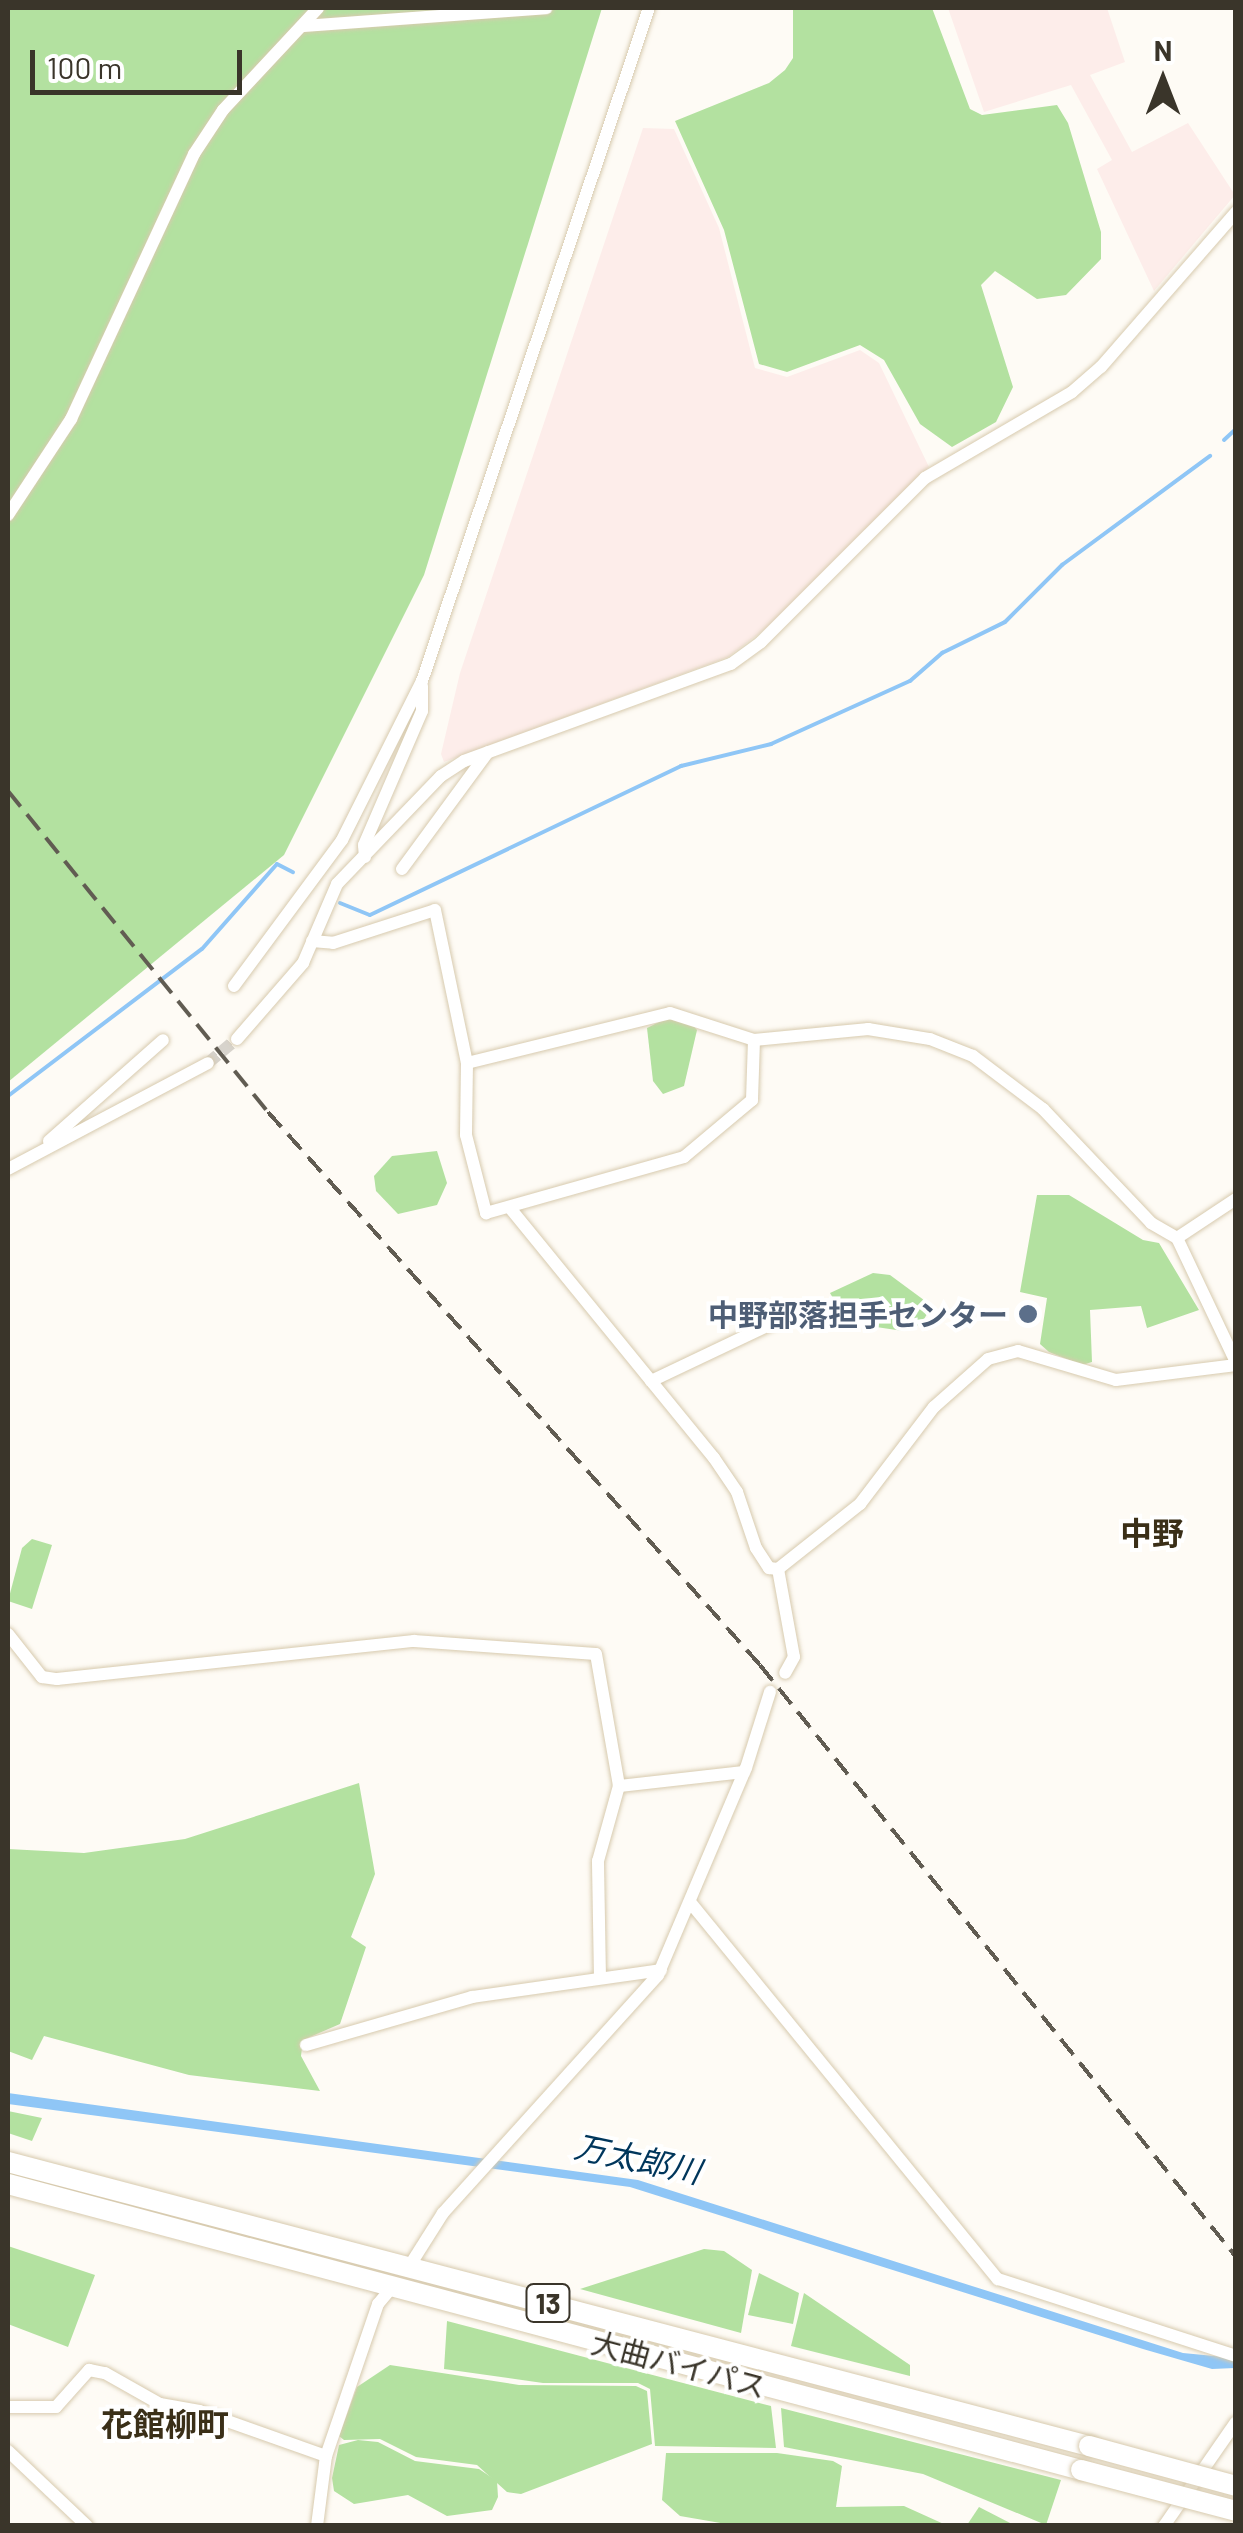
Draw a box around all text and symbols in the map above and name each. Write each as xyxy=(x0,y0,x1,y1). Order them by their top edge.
scale bar xyxy=(35,30,248,92)
north arrow xyxy=(1113,30,1213,130)
text: N xyxy=(1154,33,1172,67)
text: 100 m xyxy=(47,49,122,85)
place label: 中野部落担手センター xyxy=(708,1296,1008,1332)
marker: 中野部落担手センター xyxy=(1017,1303,1039,1325)
district label: 中野 xyxy=(1120,1513,1184,1551)
water label: 万太郎川 xyxy=(571,2126,705,2190)
road number: 13 xyxy=(523,2280,573,2326)
street label: 大曲バイパス xyxy=(587,2323,771,2405)
district label: 花館柳町 xyxy=(101,2404,229,2442)

